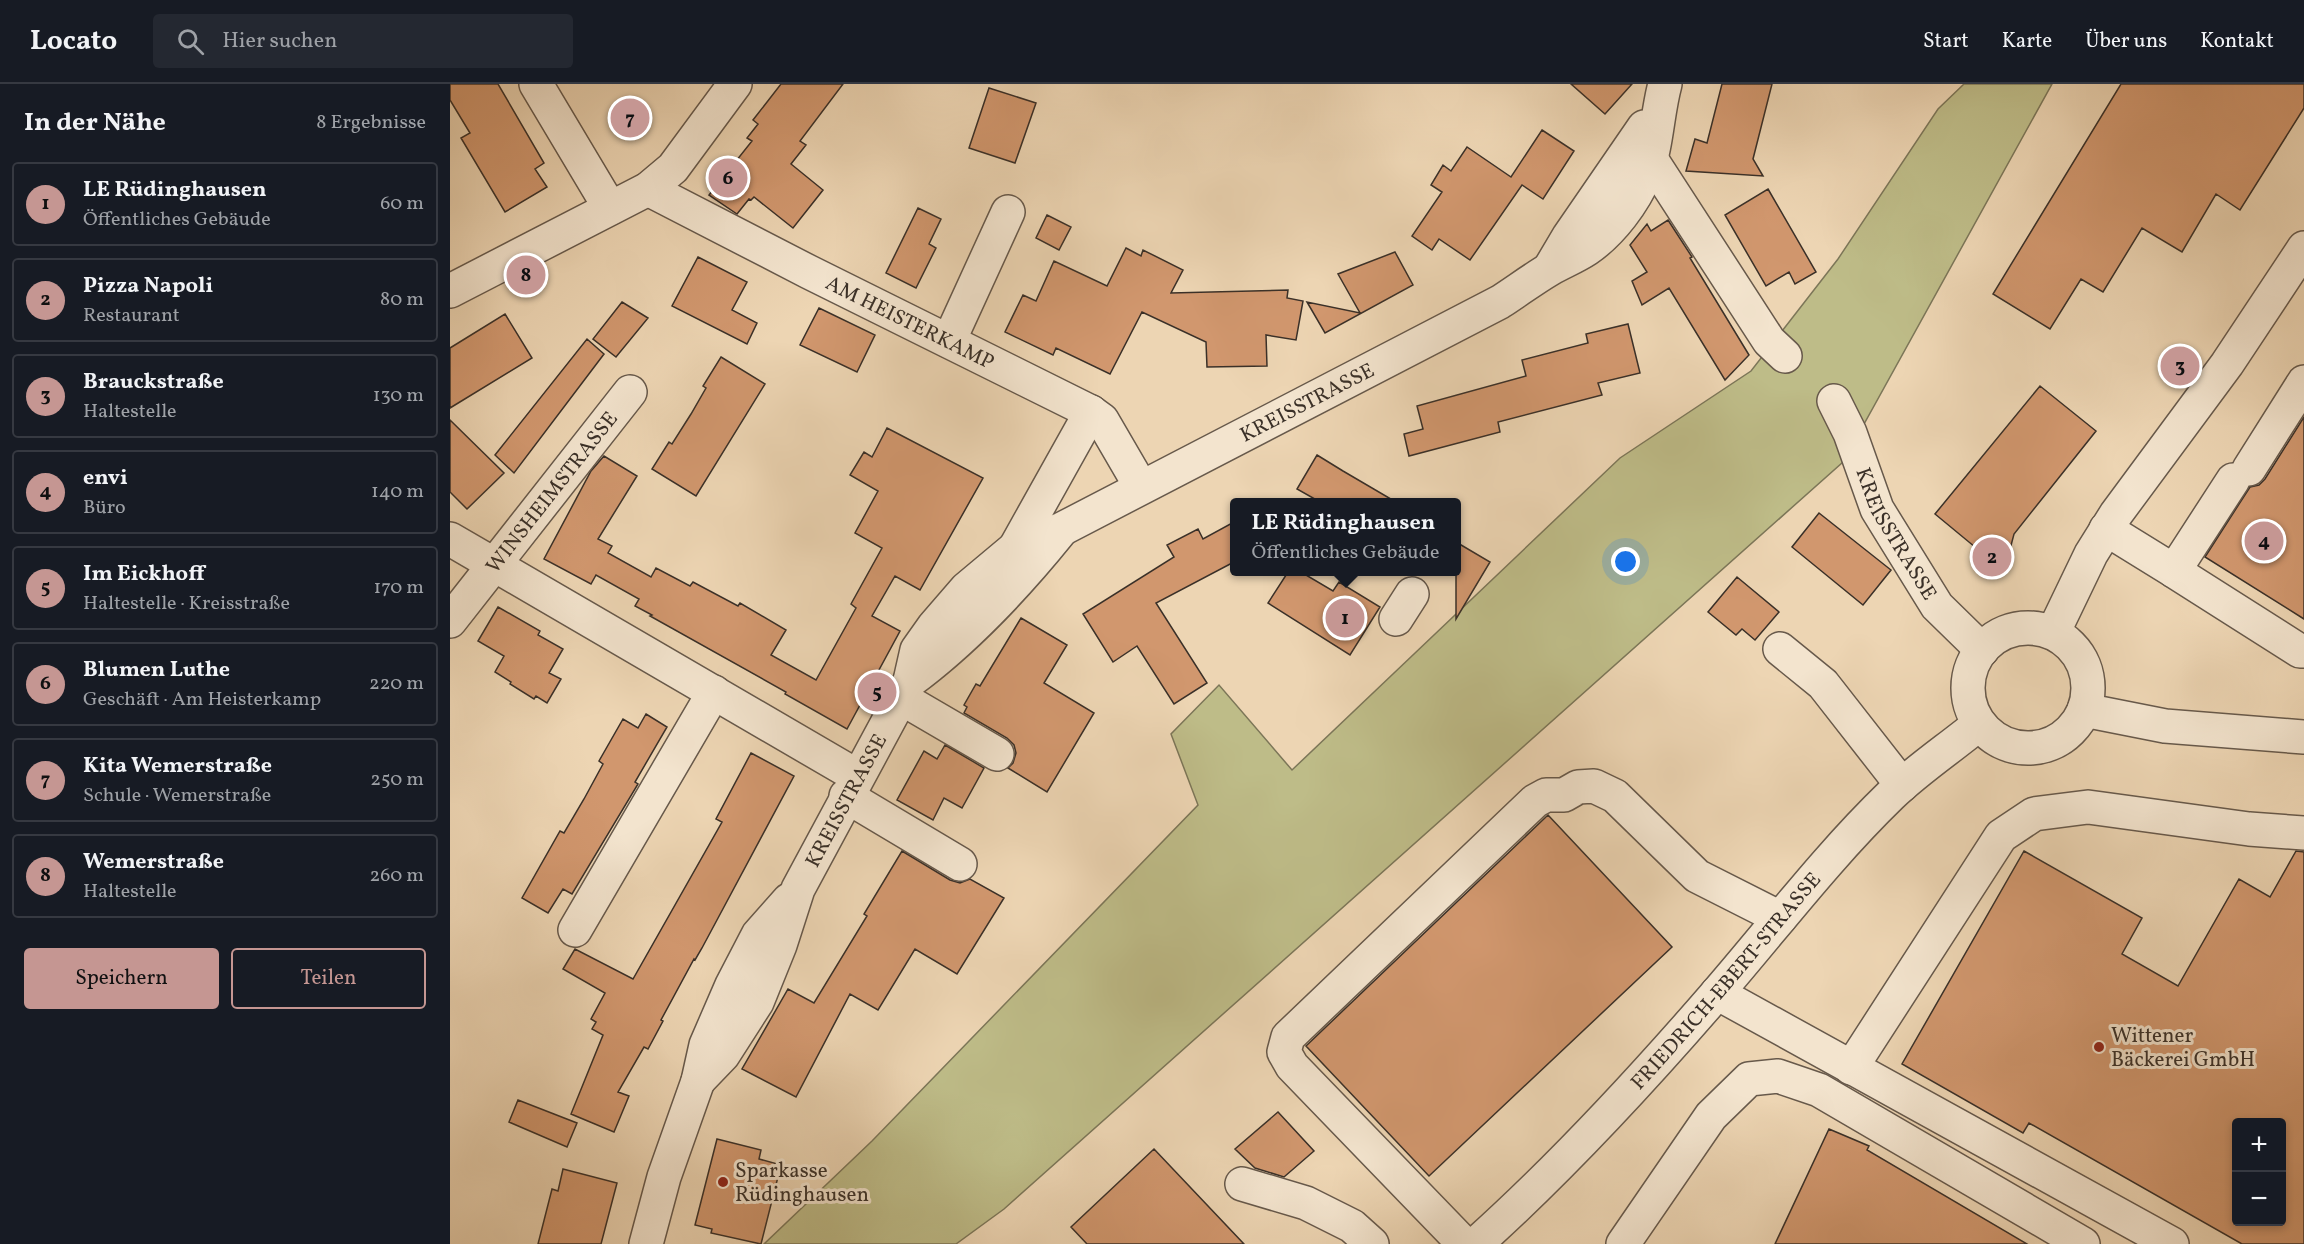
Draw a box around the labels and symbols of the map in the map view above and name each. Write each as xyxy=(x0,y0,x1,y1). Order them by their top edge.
pin: 7 xyxy=(610,96,650,141)
pin: 6 xyxy=(708,156,748,200)
pin: 8 xyxy=(506,252,546,297)
street label: AM HEISTERKAMP xyxy=(820,269,999,378)
pin: 3 xyxy=(2160,344,2200,388)
street label: KREISSTRASSE xyxy=(1235,357,1380,450)
street label: WINSHEIMSTRASSE xyxy=(480,406,625,580)
street label: KREISSTRASSE xyxy=(1847,464,1943,606)
pin: 4 xyxy=(2244,518,2284,564)
pin: 2 xyxy=(1972,534,2012,580)
your location xyxy=(1611,547,1640,576)
pin: 1 xyxy=(1326,596,1364,640)
pin: 5 xyxy=(858,670,896,714)
street label: KREISSTRASSE xyxy=(799,729,895,873)
street label: FRIEDRICH-EBERT-STRASSE xyxy=(1625,867,1828,1097)
place label: Wittener Bäckerei GmbH xyxy=(2111,1022,2255,1075)
marker: Wittener Bäckerei GmbH xyxy=(2092,1040,2106,1054)
place label: Sparkasse Rüdinghausen xyxy=(735,1157,869,1210)
marker: Sparkasse Rüdinghausen xyxy=(716,1175,730,1189)

